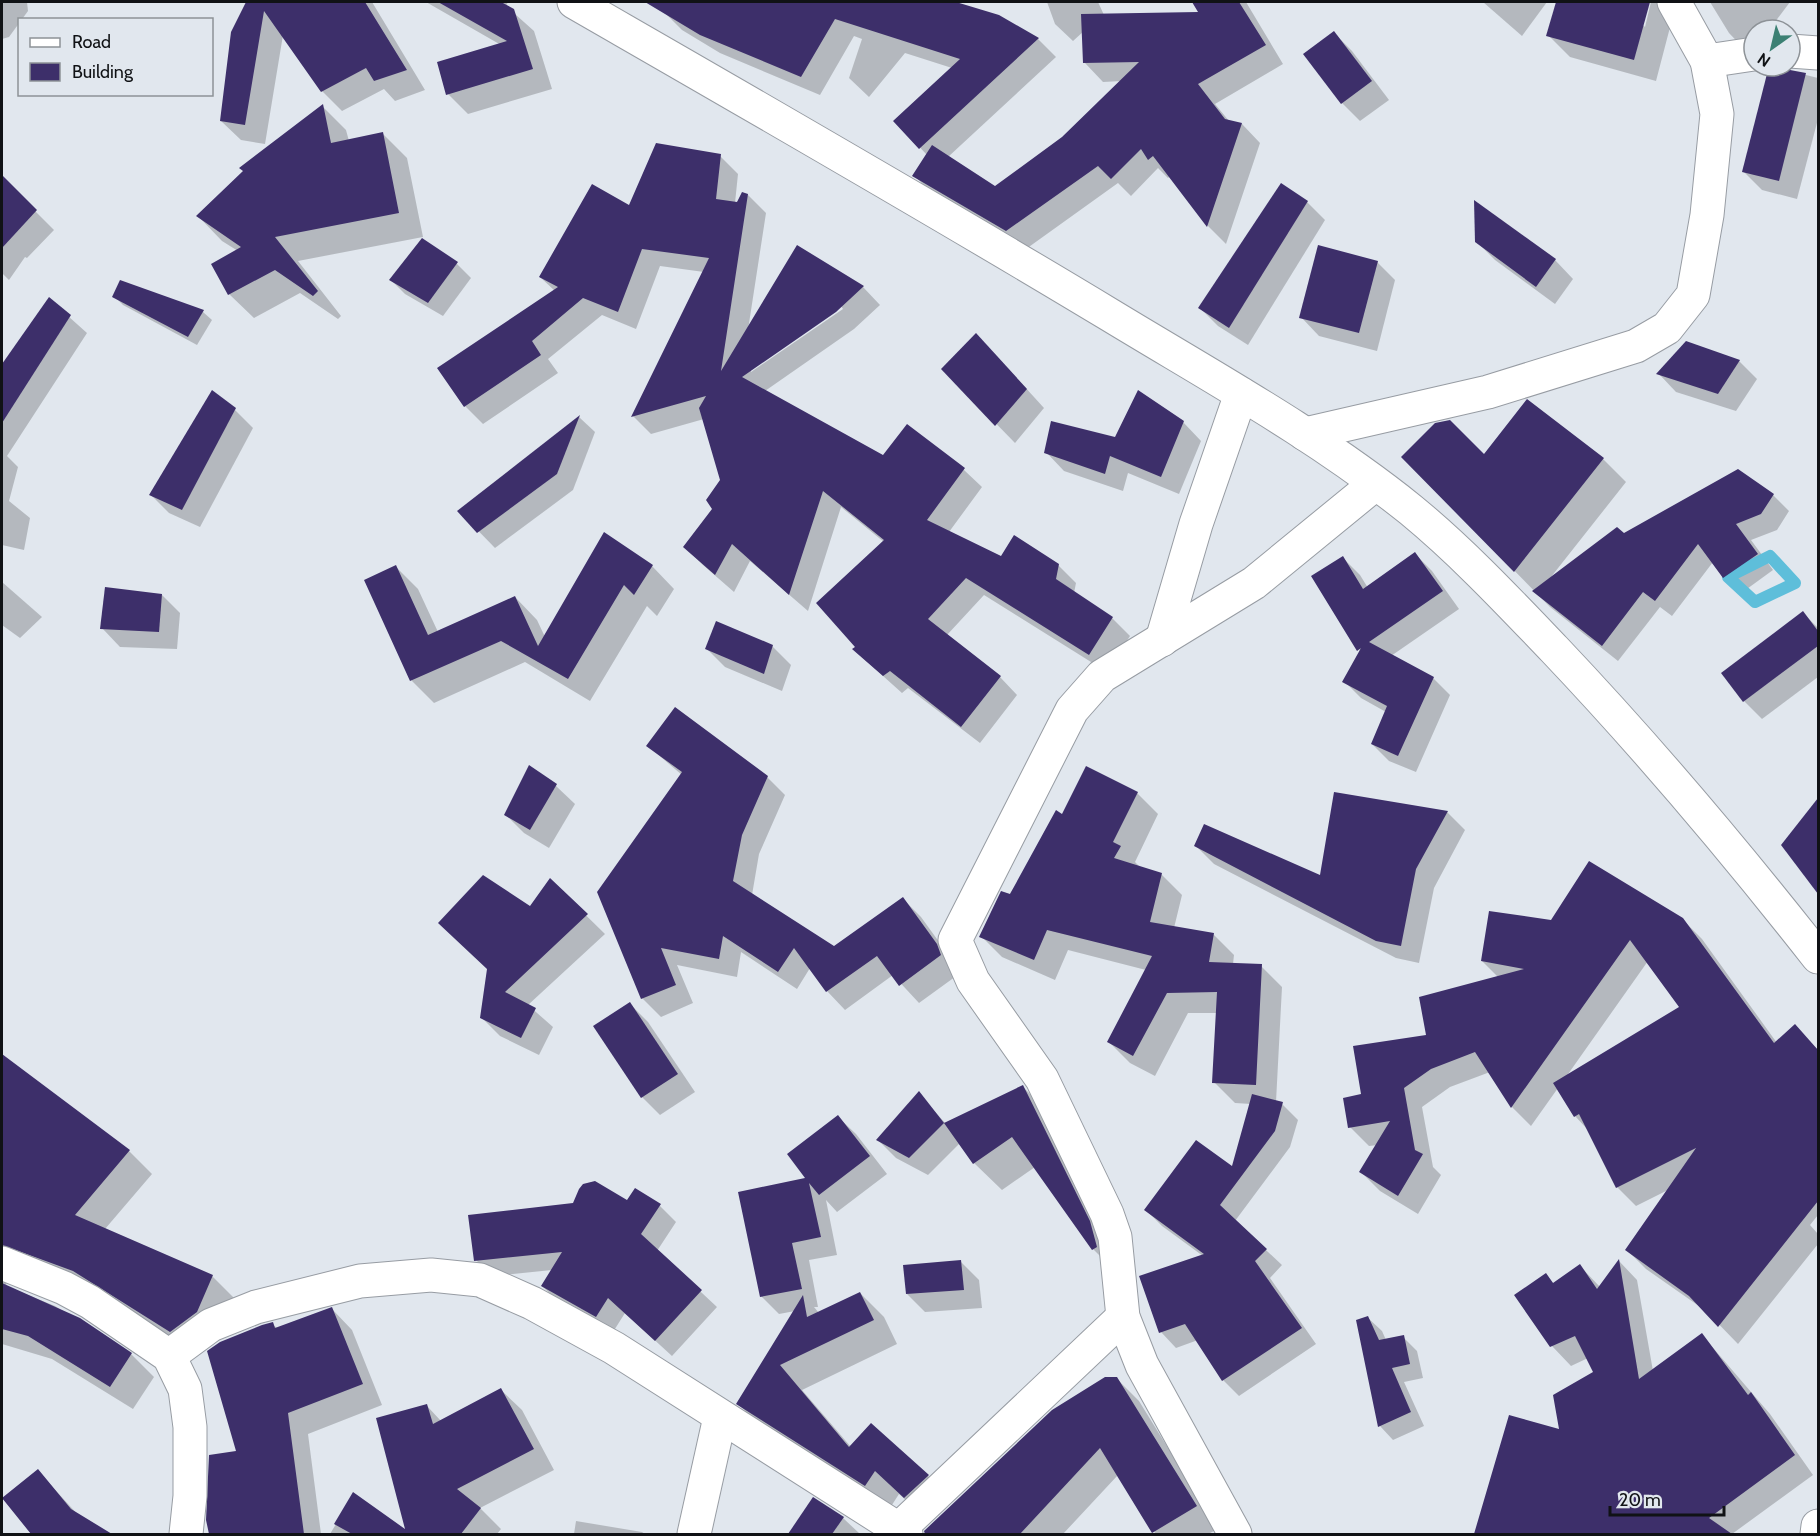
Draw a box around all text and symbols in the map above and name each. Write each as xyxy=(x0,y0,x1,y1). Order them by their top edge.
legend xyxy=(18,18,213,96)
north arrow xyxy=(1742,18,1802,78)
text: Road xyxy=(72,31,111,53)
text: N xyxy=(1754,49,1774,71)
text: Building xyxy=(72,61,134,83)
scale bar xyxy=(1610,1479,1724,1517)
text: 20 m xyxy=(1619,1489,1661,1511)

